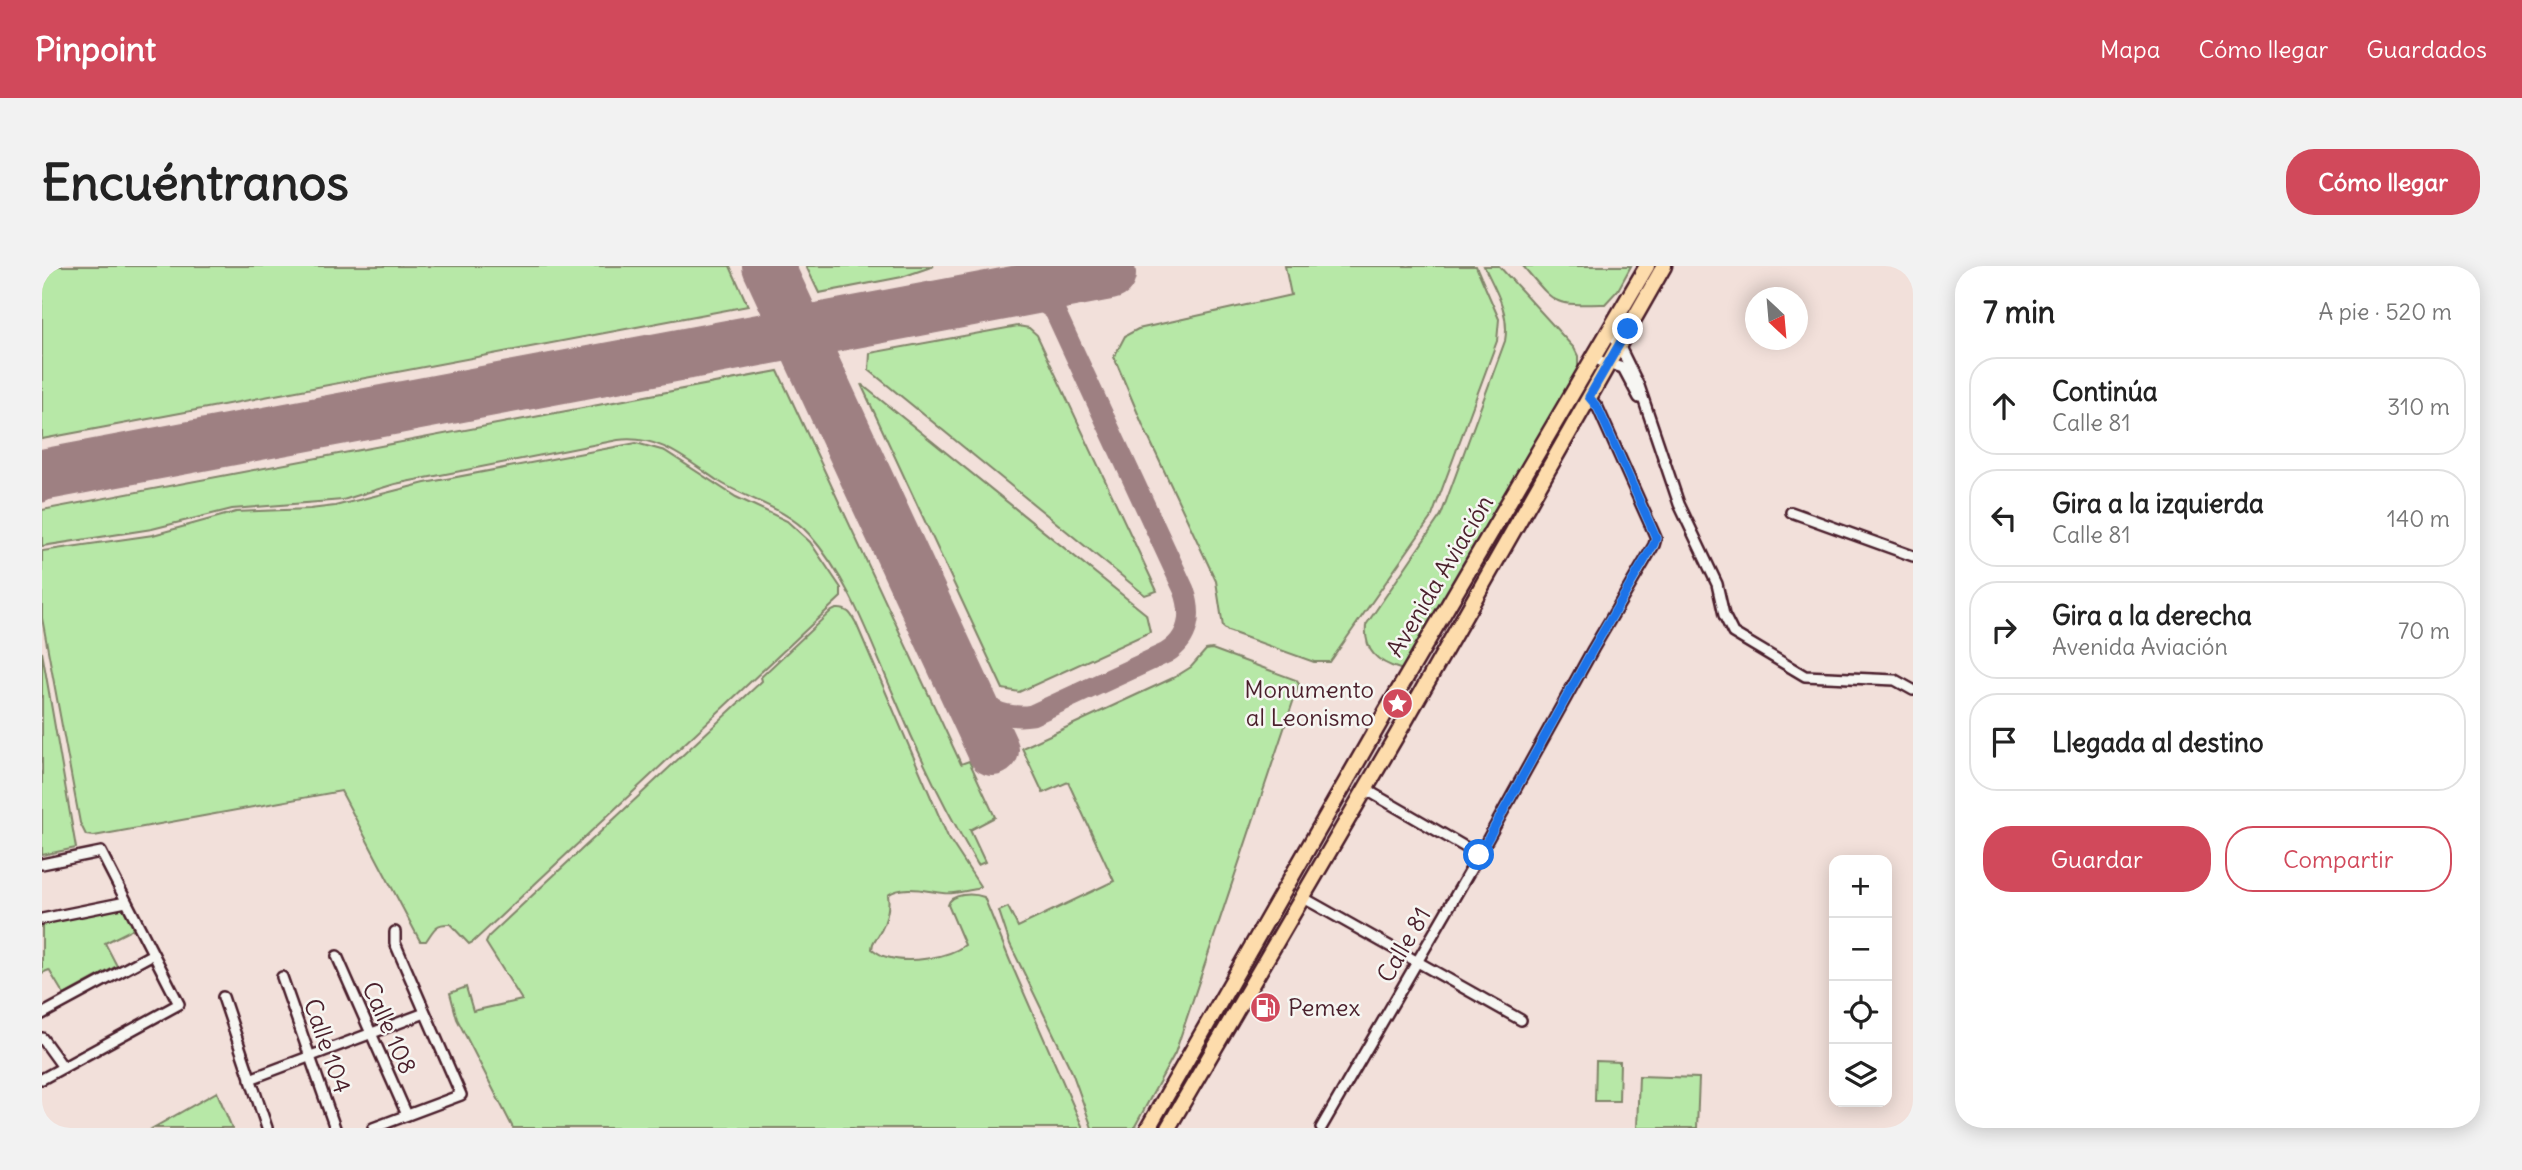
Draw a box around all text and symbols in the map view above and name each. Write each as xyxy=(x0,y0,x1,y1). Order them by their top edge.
text: Pinpoint xyxy=(35,28,156,70)
text: Mapa xyxy=(2100,34,2160,64)
text: Cómo llegar xyxy=(2198,34,2328,64)
text: Guardados xyxy=(2366,34,2487,64)
button: Cómo llegar xyxy=(2286,149,2480,215)
text: Encuéntranos xyxy=(42,152,349,213)
north arrow xyxy=(1745,287,1808,350)
text: 7 min xyxy=(1983,293,2055,331)
text: A pie · 520 m xyxy=(2318,297,2452,326)
route end xyxy=(1612,313,1643,344)
text: Continúa xyxy=(2052,375,2158,408)
icon: ahead xyxy=(1985,387,2023,425)
text: 310 m xyxy=(2387,392,2450,421)
text: Calle 81 xyxy=(2052,408,2131,437)
text: Gira a la izquierda xyxy=(2052,487,2264,520)
street label: Avenida Aviación xyxy=(1379,489,1499,662)
icon: left xyxy=(1985,499,2023,537)
text: 140 m xyxy=(2387,504,2450,533)
text: Calle 81 xyxy=(2052,520,2131,549)
text: Gira a la derecha xyxy=(2052,599,2252,632)
icon: right xyxy=(1985,611,2023,649)
text: 70 m xyxy=(2398,616,2450,645)
text: Avenida Aviación xyxy=(2052,632,2228,661)
place label: Monumento al Leonismo xyxy=(1244,674,1374,732)
place icon: Monumento al Leonismo xyxy=(1380,687,1414,721)
icon: arrive xyxy=(1985,723,2023,761)
text: Llegada al destino xyxy=(2052,726,2264,759)
button: Guardar xyxy=(1983,826,2211,892)
button: Compartir xyxy=(2225,826,2452,892)
route start xyxy=(1463,839,1494,870)
map controls xyxy=(1829,855,1892,1107)
button: + xyxy=(1829,855,1892,918)
street label: Calle 81 xyxy=(1370,901,1437,988)
button: − xyxy=(1829,918,1892,981)
street label: Calle 108 xyxy=(356,977,424,1078)
button: locate xyxy=(1829,981,1892,1044)
fuel station icon: Pemex xyxy=(1248,991,1282,1025)
place label: Pemex xyxy=(1288,992,1360,1022)
street label: Calle 104 xyxy=(298,995,358,1097)
button: layers xyxy=(1829,1044,1892,1107)

